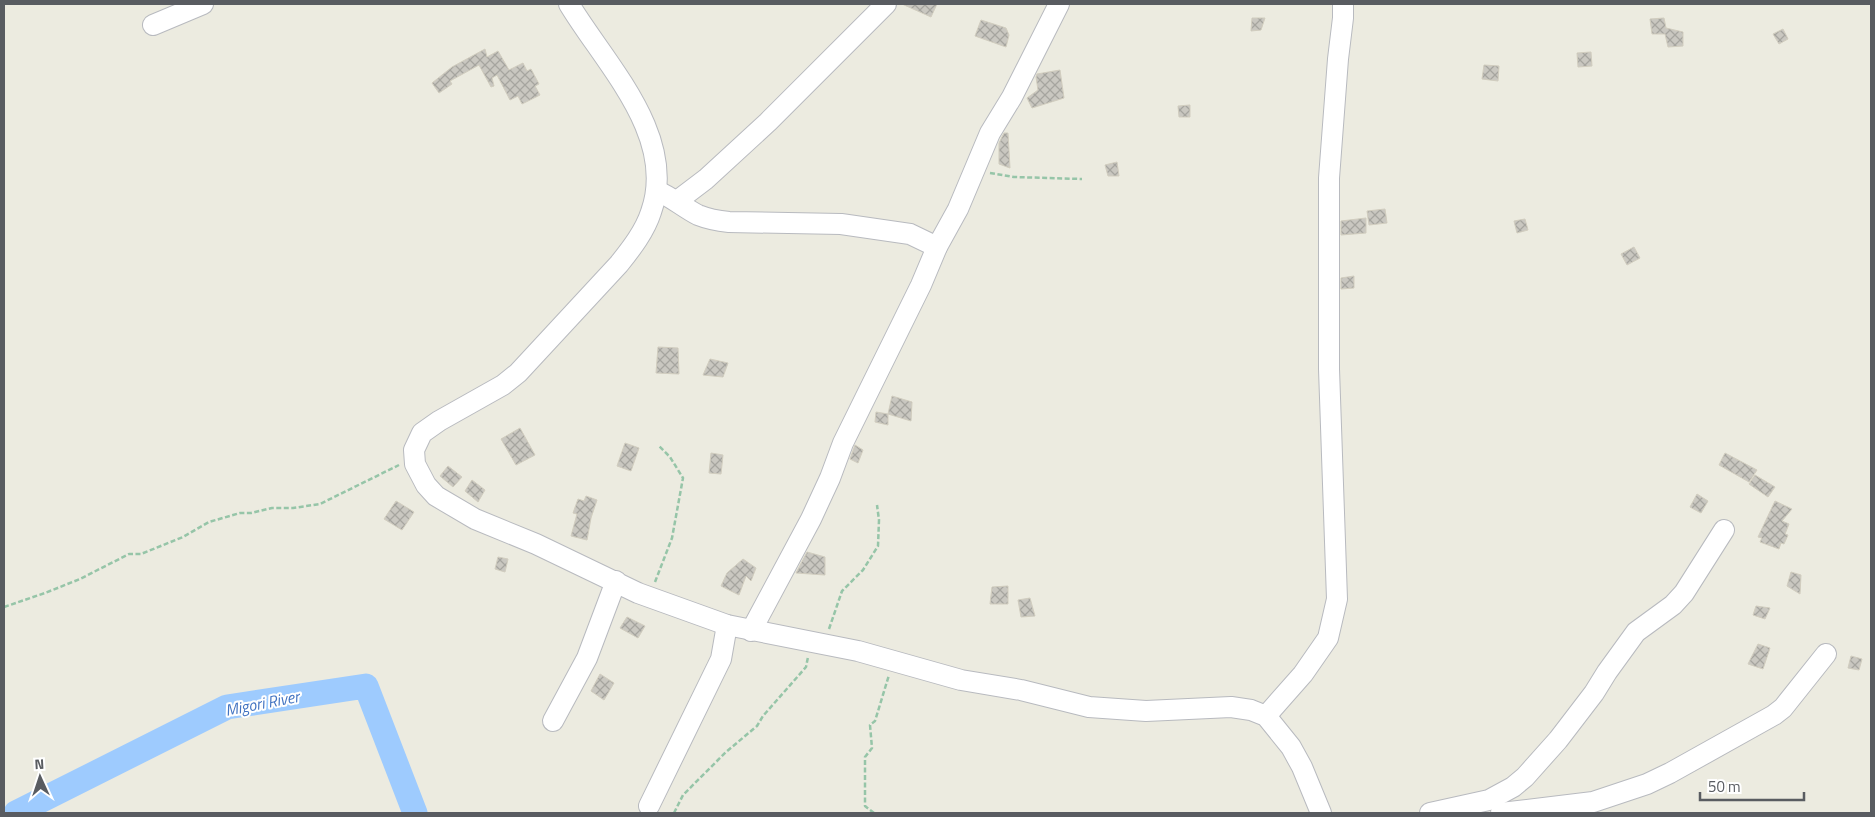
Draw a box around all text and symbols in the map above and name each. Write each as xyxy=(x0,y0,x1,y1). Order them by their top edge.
water label: Migori River xyxy=(223,684,303,722)
north arrow xyxy=(15,752,65,802)
text: N xyxy=(34,753,45,774)
scale bar xyxy=(1700,770,1804,802)
text: 50 m xyxy=(1708,775,1741,798)

